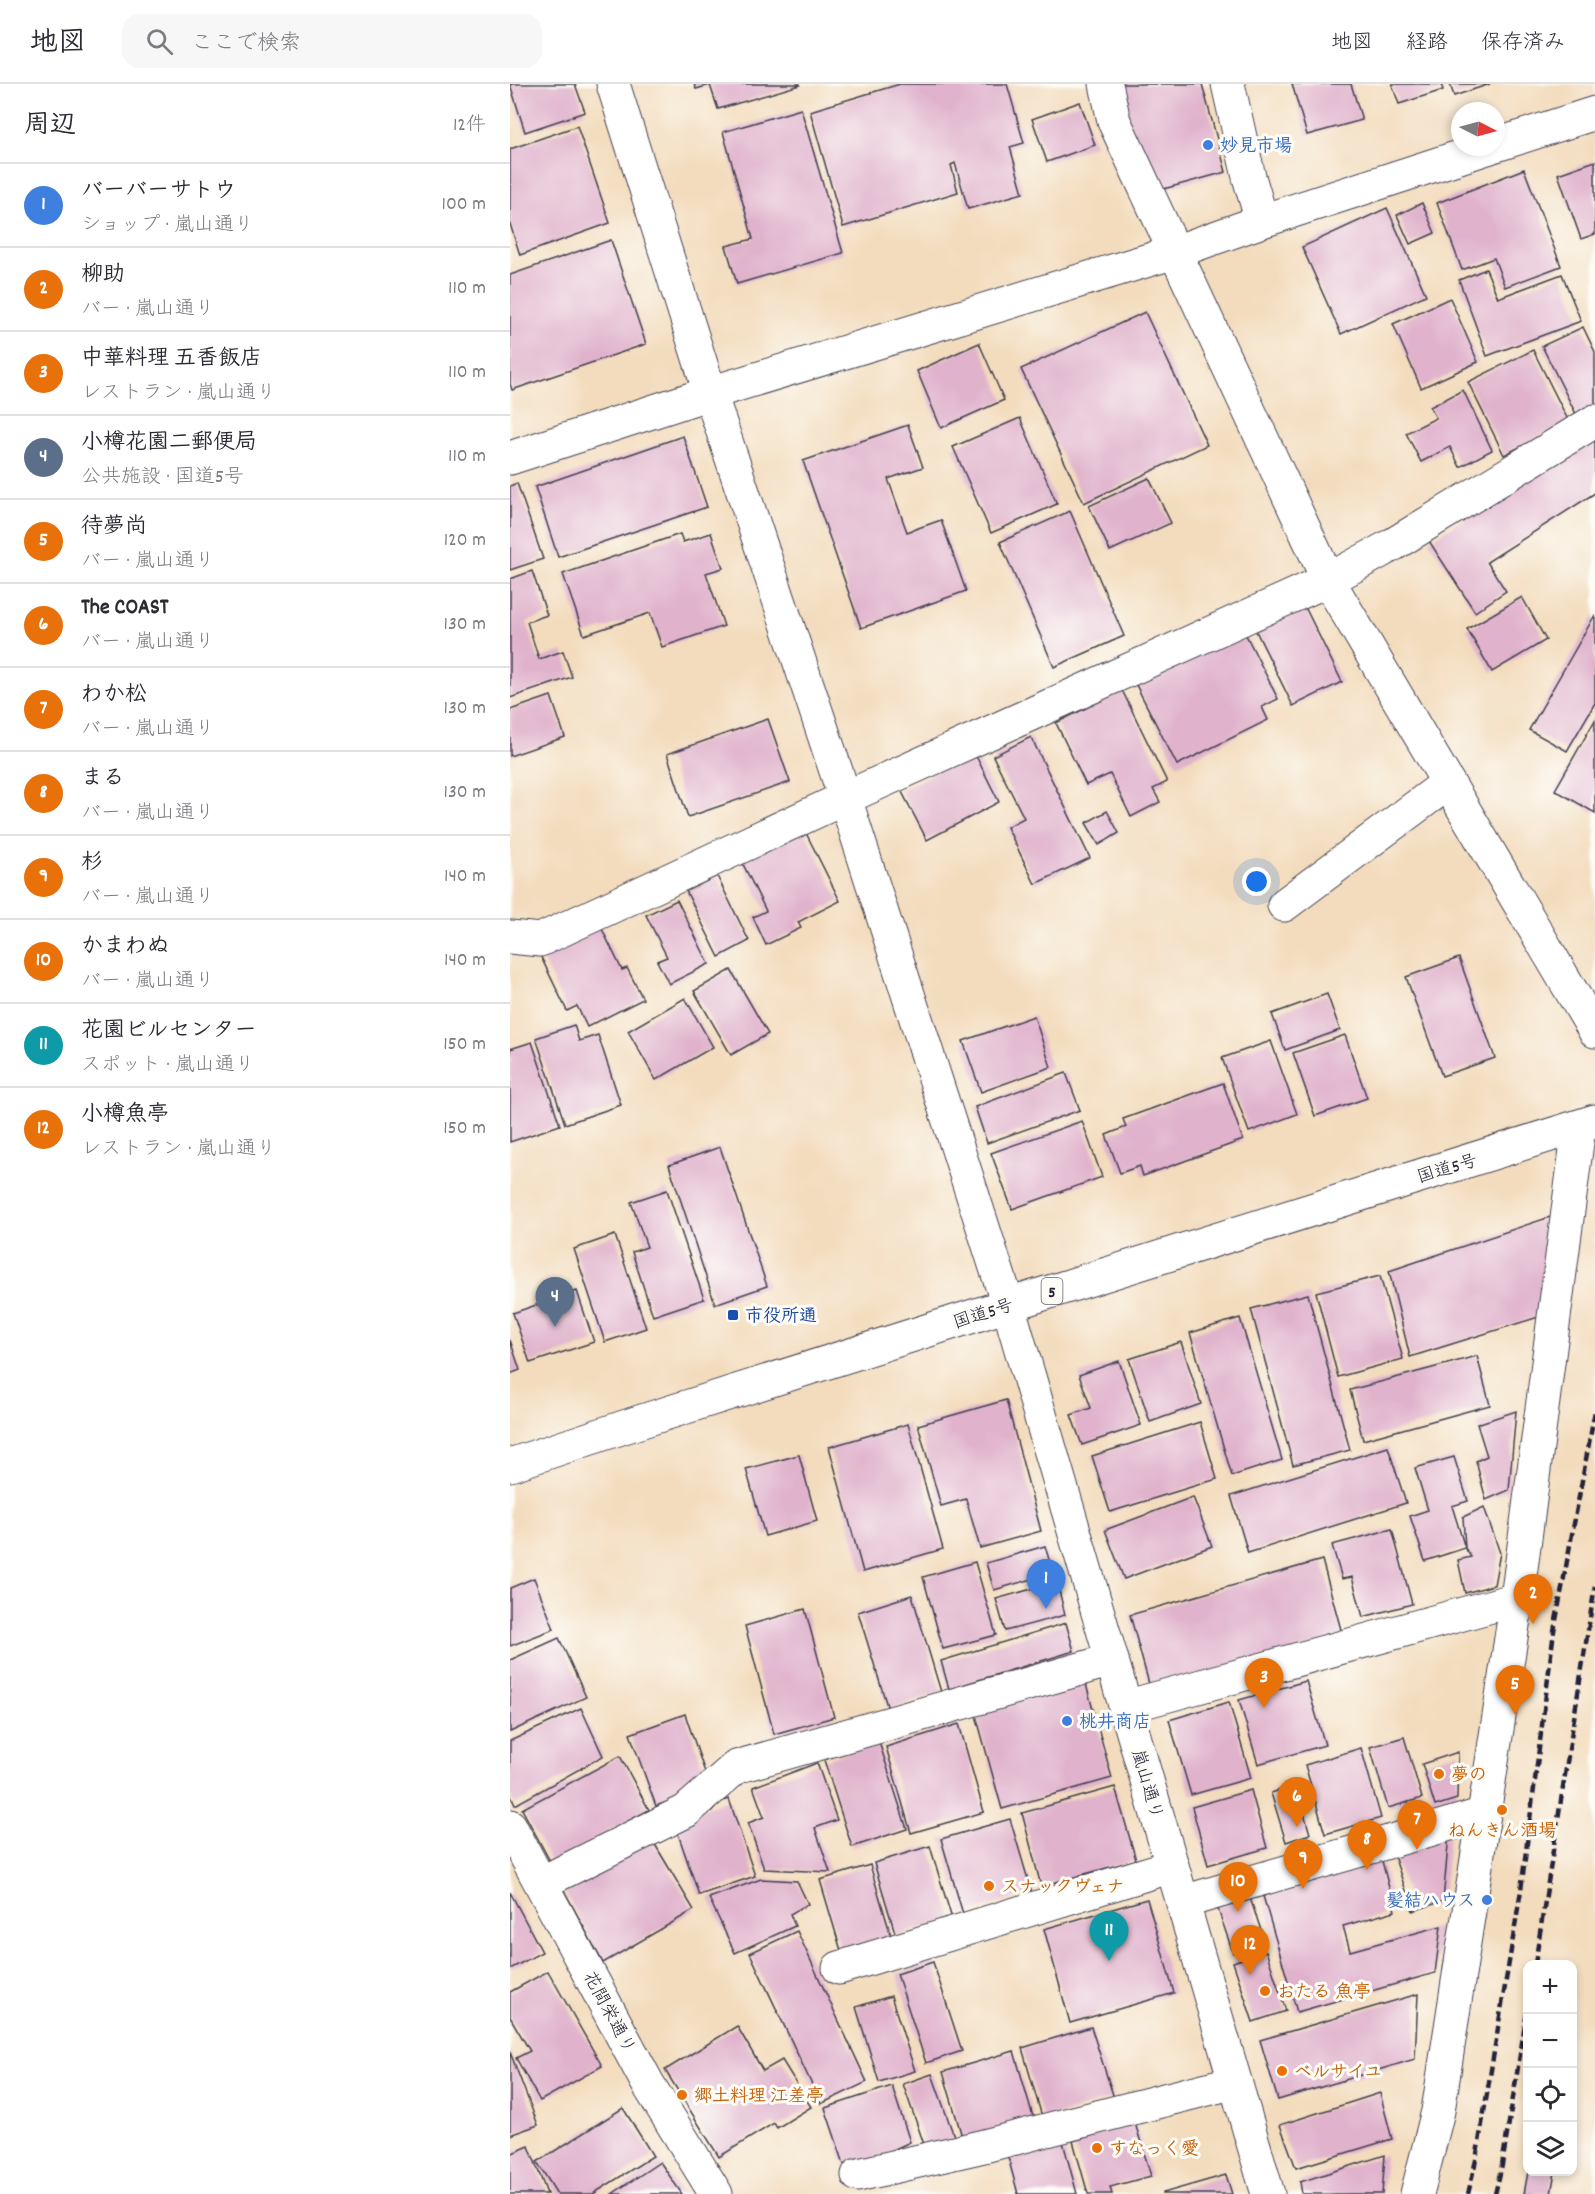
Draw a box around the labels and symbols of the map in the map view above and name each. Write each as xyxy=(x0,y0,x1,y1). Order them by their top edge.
north arrow xyxy=(1451,102,1505,156)
place label: 妙見市場 xyxy=(1220,135,1292,160)
marker: 妙見市場 xyxy=(1201,138,1215,152)
your location xyxy=(1242,867,1271,896)
street label: 国道5号 xyxy=(1414,1149,1481,1191)
pin: 4 xyxy=(536,1278,574,1327)
road number: 5 xyxy=(1042,1278,1062,1304)
street label: 国道5号 xyxy=(950,1294,1017,1337)
place label: 市役所通 xyxy=(745,1305,817,1330)
marker: 市役所通 xyxy=(726,1308,740,1322)
pin: 1 xyxy=(1026,1560,1066,1609)
pin: 2 xyxy=(1514,1574,1552,1624)
pin: 3 xyxy=(1244,1658,1284,1708)
pin: 5 xyxy=(1496,1666,1534,1715)
place label: 桃井商店 xyxy=(1079,1711,1151,1736)
marker: 桃井商店 xyxy=(1060,1714,1074,1728)
street label: 嵐山通り xyxy=(1124,1747,1168,1823)
place label: 夢の xyxy=(1451,1764,1487,1789)
marker: 夢の xyxy=(1432,1767,1446,1781)
pin: 6 xyxy=(1278,1778,1316,1827)
pin: 7 xyxy=(1398,1800,1436,1850)
marker: ねんきん酒場 xyxy=(1495,1803,1509,1817)
pin: 8 xyxy=(1348,1820,1386,1870)
place label: ねんきん酒場 xyxy=(1448,1820,1556,1845)
pin: 9 xyxy=(1284,1840,1322,1889)
pin: 10 xyxy=(1218,1862,1258,1912)
place label: スナックヴェナ xyxy=(1001,1876,1124,1901)
marker: スナックヴェナ xyxy=(982,1879,996,1893)
place label: 髪結ハウス xyxy=(1386,1890,1475,1915)
marker: 髪結ハウス xyxy=(1480,1893,1494,1907)
pin: 11 xyxy=(1090,1912,1128,1961)
pin: 12 xyxy=(1230,1926,1270,1975)
street label: 花間栄通り xyxy=(576,1968,640,2059)
place label: おたる 魚亭 xyxy=(1277,1981,1371,2006)
marker: おたる 魚亭 xyxy=(1258,1984,1272,1998)
place label: ベルサイユ xyxy=(1294,2061,1382,2086)
marker: ベルサイユ xyxy=(1275,2064,1289,2078)
place label: 郷土料理 江差亭 xyxy=(694,2085,824,2110)
marker: 郷土料理 江差亭 xyxy=(675,2088,689,2102)
place label: すなっく愛 xyxy=(1109,2138,1199,2163)
marker: すなっく愛 xyxy=(1090,2141,1104,2155)

